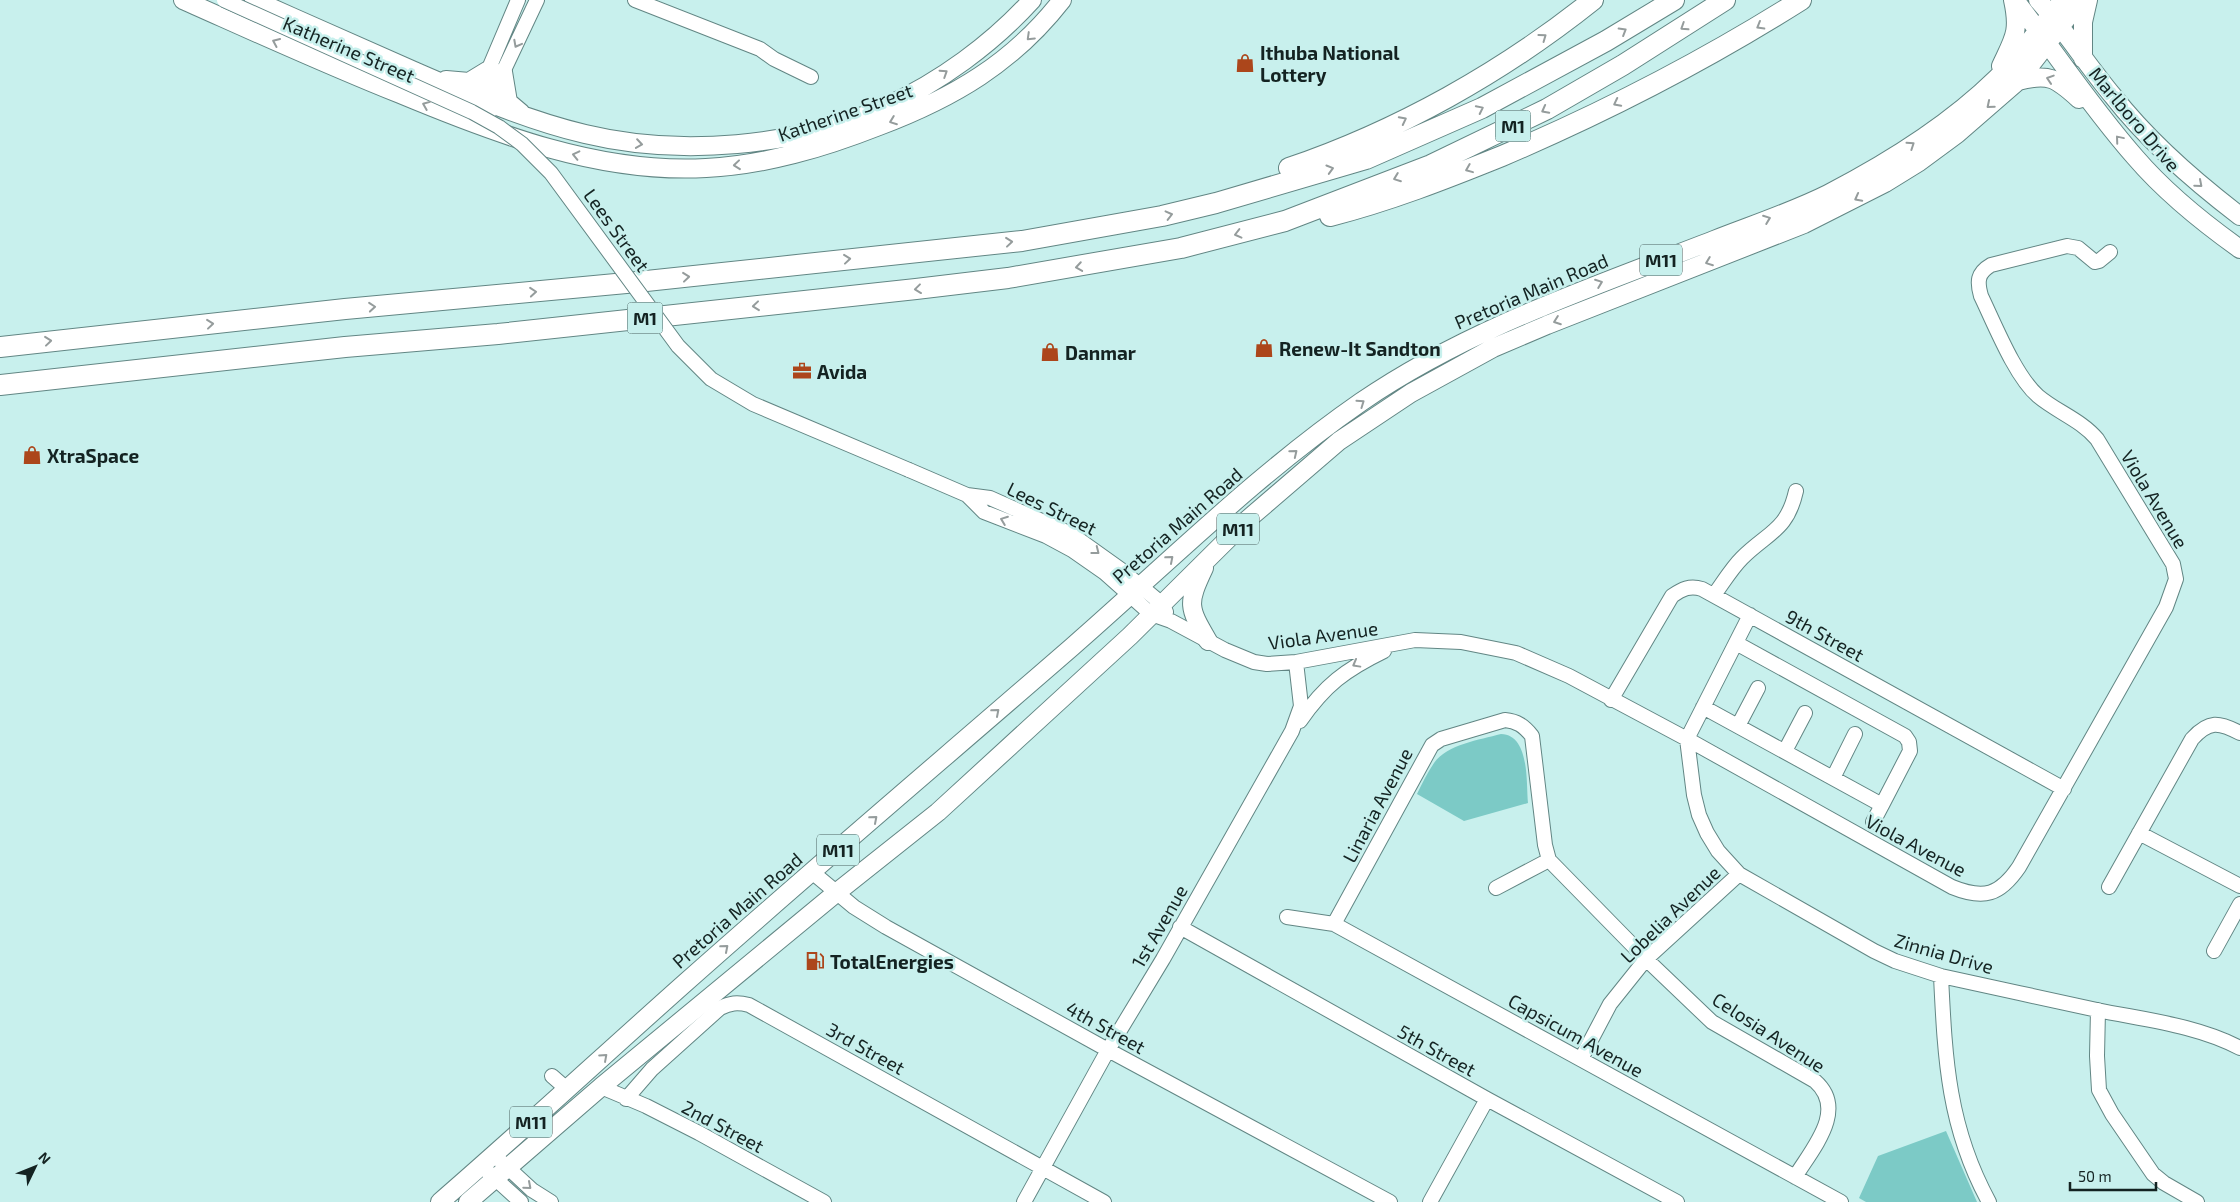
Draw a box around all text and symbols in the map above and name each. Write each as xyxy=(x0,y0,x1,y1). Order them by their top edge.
street label: Katherine Street xyxy=(280,11,418,87)
one-way arrow xyxy=(1756,19,1765,29)
one-way arrow xyxy=(1681,20,1690,30)
one-way arrow xyxy=(1618,27,1627,37)
one-way arrow xyxy=(1027,31,1036,40)
one-way arrow xyxy=(1537,34,1547,43)
one-way arrow xyxy=(272,37,281,48)
one-way arrow xyxy=(513,39,523,48)
place label: Ithuba National Lottery xyxy=(1260,41,1400,87)
shop icon: Ithuba National Lottery xyxy=(1234,52,1256,74)
street label: Marlboro Drive xyxy=(2085,62,2185,176)
one-way arrow xyxy=(938,70,948,79)
one-way arrow xyxy=(2047,74,2055,84)
street label: Katherine Street xyxy=(775,78,915,146)
one-way arrow xyxy=(1613,97,1622,107)
one-way arrow xyxy=(1987,99,1996,108)
one-way arrow xyxy=(422,101,431,111)
one-way arrow xyxy=(1541,104,1550,114)
one-way arrow xyxy=(1475,105,1484,115)
road number: M1 xyxy=(1496,110,1530,142)
one-way arrow xyxy=(889,115,898,125)
one-way arrow xyxy=(1398,116,1407,126)
one-way arrow xyxy=(2116,135,2125,144)
one-way arrow xyxy=(634,138,643,148)
one-way arrow xyxy=(1906,142,1915,151)
one-way arrow xyxy=(571,150,580,161)
one-way arrow xyxy=(733,159,741,170)
one-way arrow xyxy=(1465,163,1474,174)
one-way arrow xyxy=(1325,165,1334,175)
one-way arrow xyxy=(1393,172,1402,182)
one-way arrow xyxy=(2194,178,2203,187)
street label: Lees Street xyxy=(579,184,655,276)
one-way arrow xyxy=(1854,192,1863,202)
one-way arrow xyxy=(1164,210,1172,220)
one-way arrow xyxy=(1763,215,1771,225)
one-way arrow xyxy=(1233,228,1242,239)
one-way arrow xyxy=(1005,237,1013,248)
road number: M11 xyxy=(1640,244,1682,276)
street label: Pretoria Main Road xyxy=(1451,248,1611,334)
one-way arrow xyxy=(843,254,851,265)
one-way arrow xyxy=(1705,256,1713,266)
one-way arrow xyxy=(1074,261,1082,272)
one-way arrow xyxy=(682,272,690,283)
one-way arrow xyxy=(1595,279,1603,289)
one-way arrow xyxy=(913,283,921,294)
one-way arrow xyxy=(530,287,538,298)
one-way arrow xyxy=(752,300,760,311)
one-way arrow xyxy=(368,301,376,312)
road number: M1 xyxy=(628,302,662,334)
one-way arrow xyxy=(1553,315,1562,325)
one-way arrow xyxy=(206,319,214,330)
one-way arrow xyxy=(45,336,53,347)
shop icon: Renew-It Sandton xyxy=(1253,337,1275,359)
place label: Renew-It Sandton xyxy=(1279,337,1441,360)
shop icon: Danmar xyxy=(1039,341,1061,363)
place label: Danmar xyxy=(1065,341,1136,364)
office icon: Avida xyxy=(791,360,813,382)
place label: Avida xyxy=(817,360,867,383)
one-way arrow xyxy=(1355,400,1365,409)
shop icon: XtraSpace xyxy=(21,444,43,466)
place label: XtraSpace xyxy=(47,444,139,467)
street label: Viola Avenue xyxy=(2117,446,2193,552)
one-way arrow xyxy=(1288,451,1297,459)
street label: Pretoria Main Road xyxy=(1107,462,1247,588)
street label: Lees Street xyxy=(1003,476,1101,540)
road number: M11 xyxy=(1217,514,1259,544)
one-way arrow xyxy=(1000,515,1009,526)
one-way arrow xyxy=(1090,545,1100,554)
one-way arrow xyxy=(1165,556,1174,565)
street label: 9th Street xyxy=(1782,604,1868,666)
street label: Viola Avenue xyxy=(1267,616,1379,654)
one-way arrow xyxy=(1353,658,1362,668)
one-way arrow xyxy=(991,708,1000,717)
street label: Linaria Avenue xyxy=(1337,744,1417,866)
street label: Viola Avenue xyxy=(1862,809,1970,881)
one-way arrow xyxy=(869,815,878,824)
road number: M11 xyxy=(817,834,859,866)
street label: Pretoria Main Road xyxy=(667,847,807,973)
street label: Lobelia Avenue xyxy=(1615,861,1725,967)
street label: 1st Avenue xyxy=(1126,880,1192,972)
street label: Zinnia Drive xyxy=(1892,928,1996,978)
one-way arrow xyxy=(719,946,728,954)
fuel station icon: TotalEnergies xyxy=(804,950,826,972)
place label: TotalEnergies xyxy=(830,950,954,973)
street label: Celosia Avenue xyxy=(1708,987,1830,1077)
street label: Capsicum Avenue xyxy=(1504,988,1648,1082)
street label: 4th Street xyxy=(1062,996,1150,1058)
street label: 3rd Street xyxy=(823,1017,909,1079)
street label: 5th Street xyxy=(1394,1019,1480,1081)
one-way arrow xyxy=(599,1054,608,1063)
street label: 2nd Street xyxy=(678,1095,768,1157)
road number: M11 xyxy=(510,1106,552,1138)
north arrow xyxy=(10,1142,60,1192)
text: N xyxy=(35,1148,55,1167)
scale bar xyxy=(2070,1160,2156,1192)
text: 50 m xyxy=(2078,1167,2112,1185)
one-way arrow xyxy=(523,1181,532,1190)

